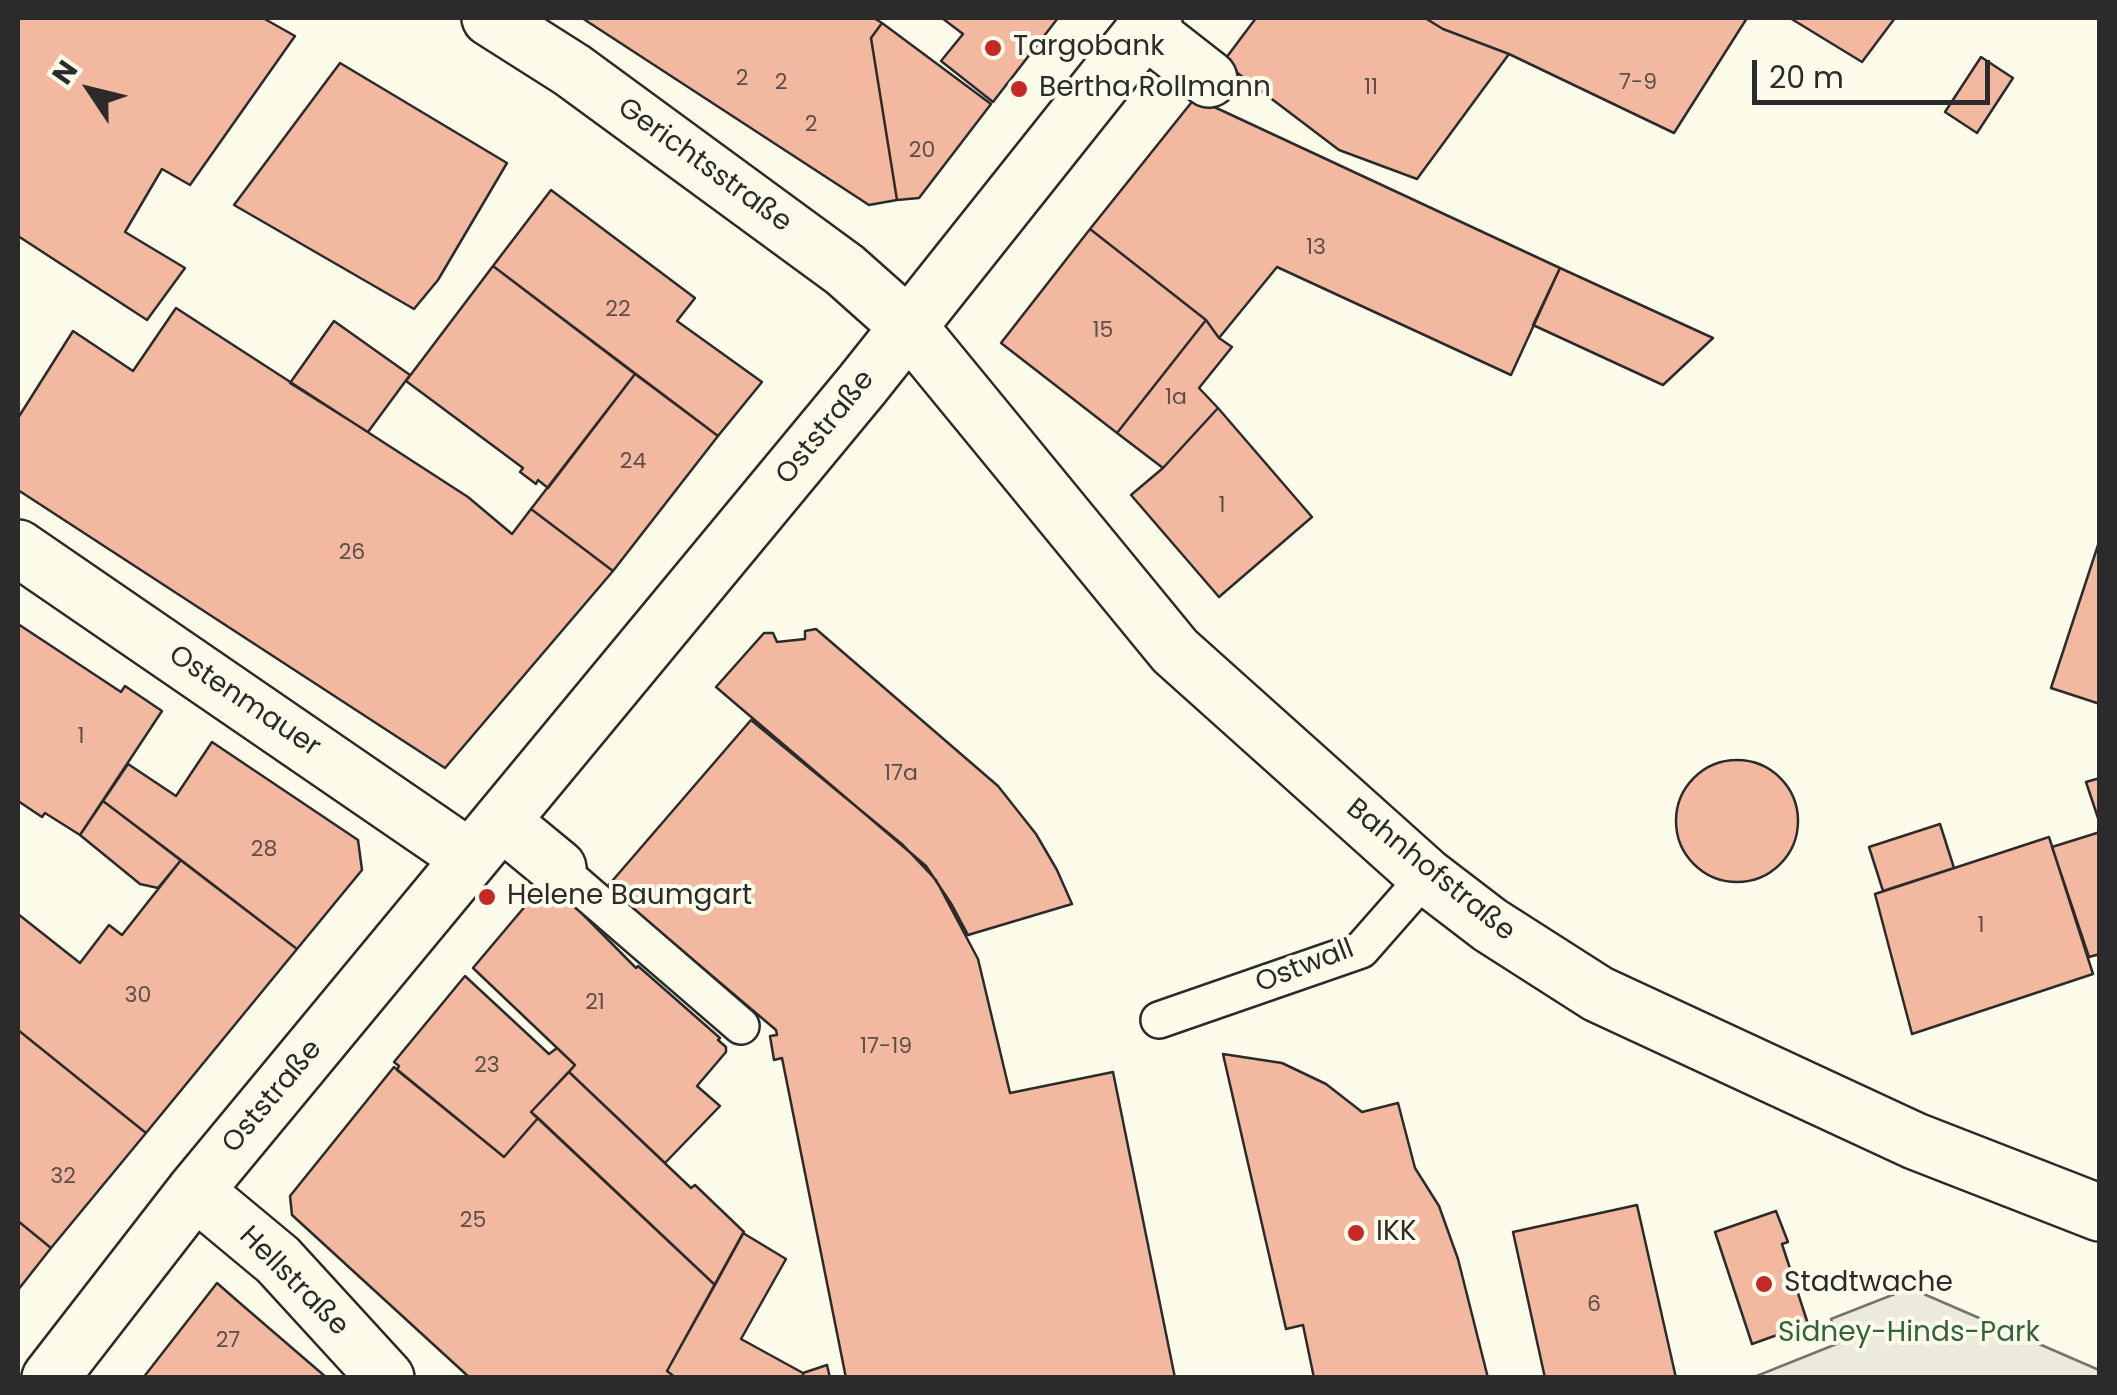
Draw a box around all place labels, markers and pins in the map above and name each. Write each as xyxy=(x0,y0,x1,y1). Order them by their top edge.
place label: Targobank xyxy=(1013,31,1165,65)
marker: Targobank xyxy=(982,37,1004,59)
place label: Bertha Rollmann xyxy=(1039,72,1271,106)
marker: Bertha Rollmann xyxy=(1008,78,1030,100)
place label: Helene Baumgart xyxy=(507,880,752,914)
marker: Helene Baumgart xyxy=(476,886,498,908)
place label: IKK xyxy=(1376,1216,1416,1250)
marker: IKK xyxy=(1345,1222,1367,1244)
place label: Stadtwache xyxy=(1784,1267,1953,1301)
marker: Stadtwache xyxy=(1753,1273,1775,1295)

